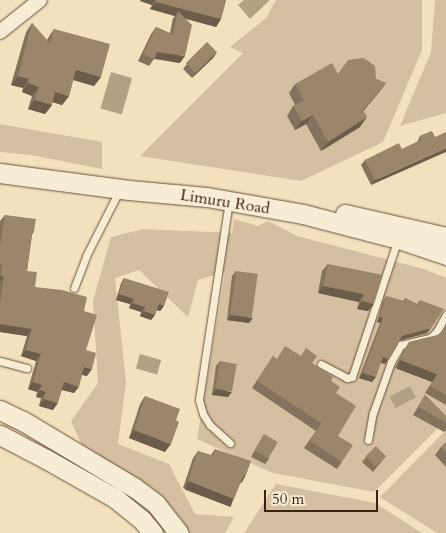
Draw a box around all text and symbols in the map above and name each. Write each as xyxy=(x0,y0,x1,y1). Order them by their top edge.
street label: Limuru Road xyxy=(179,185,271,219)
scale bar xyxy=(266,480,380,512)
text: 50 m xyxy=(272,489,304,509)

